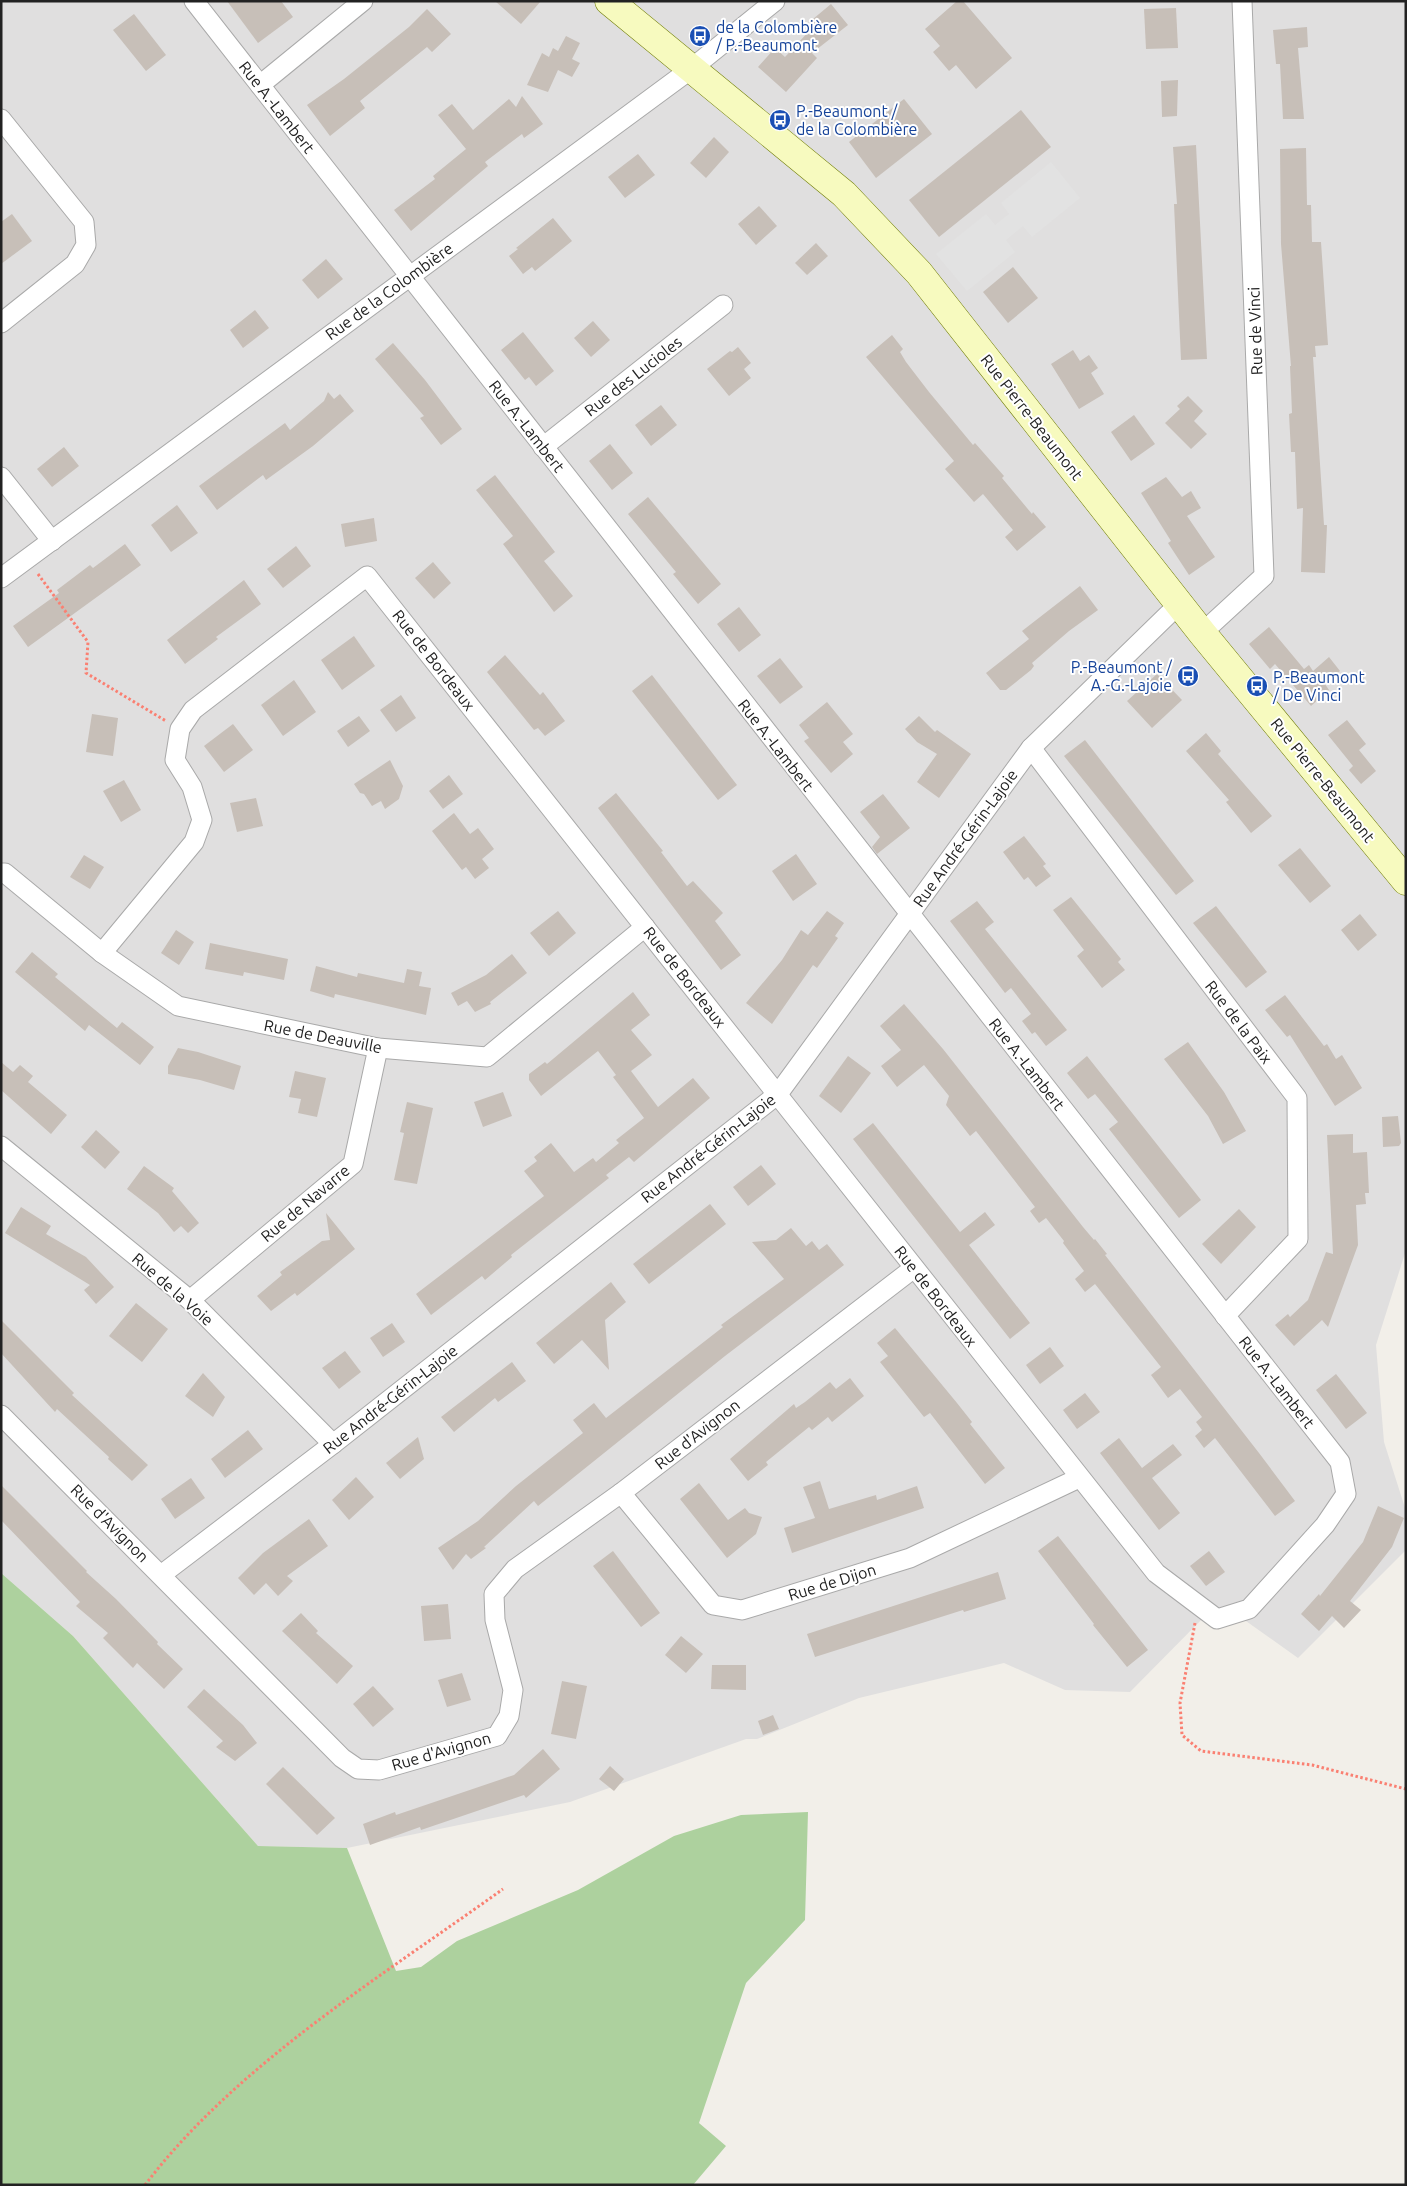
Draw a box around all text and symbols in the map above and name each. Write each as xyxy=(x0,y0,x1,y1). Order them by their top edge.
place label: de la Colombière / P.-Beaumont xyxy=(715,18,837,54)
bus stop icon: de la Colombière / P.-Beaumont xyxy=(688,24,712,48)
street label: Rue A.-Lambert xyxy=(236,57,319,157)
place label: P.-Beaumont / de la Colombière xyxy=(796,102,917,138)
bus stop icon: P.-Beaumont / de la Colombière xyxy=(768,108,792,132)
street label: Rue de la Colombière xyxy=(322,239,456,343)
street label: Rue de Vinci xyxy=(1244,286,1266,376)
street label: Rue des Lucioles xyxy=(581,332,685,420)
street label: Rue Pierre-Beaumont xyxy=(977,351,1087,484)
street label: Rue A.-Lambert xyxy=(486,376,569,476)
street label: Rue de Bordeaux xyxy=(389,606,479,714)
place label: P.-Beaumont / A.-G.-Lajoie xyxy=(1071,658,1173,694)
bus stop icon: P.-Beaumont / A.-G.-Lajoie xyxy=(1176,664,1200,688)
place label: P.-Beaumont / De Vinci xyxy=(1272,668,1365,704)
bus stop icon: P.-Beaumont / De Vinci xyxy=(1245,674,1269,698)
street label: Rue A.-Lambert xyxy=(735,695,818,795)
street label: Rue Pierre-Beaumont xyxy=(1267,714,1379,846)
street label: Rue André-Gérin-Lajoie xyxy=(909,766,1021,910)
street label: Rue de Bordeaux xyxy=(640,923,730,1031)
street label: Rue de la Paix xyxy=(1202,977,1276,1067)
street label: Rue A.-Lambert xyxy=(986,1014,1069,1114)
street label: Rue de Deauville xyxy=(262,1016,384,1056)
street label: Rue André-Gérin-Lajoie xyxy=(637,1090,779,1206)
street label: Rue de Navarre xyxy=(257,1161,353,1245)
street label: Rue de Bordeaux xyxy=(891,1242,981,1350)
street label: Rue de la Voie xyxy=(129,1249,217,1329)
street label: Rue A.-Lambert xyxy=(1236,1332,1319,1432)
street label: Rue André-Gérin-Lajoie xyxy=(319,1341,461,1457)
street label: Rue d'Avignon xyxy=(651,1395,743,1473)
street label: Rue d'Avignon xyxy=(67,1480,153,1566)
street label: Rue de Dijon xyxy=(786,1560,878,1604)
street label: Rue d'Avignon xyxy=(389,1728,493,1774)

